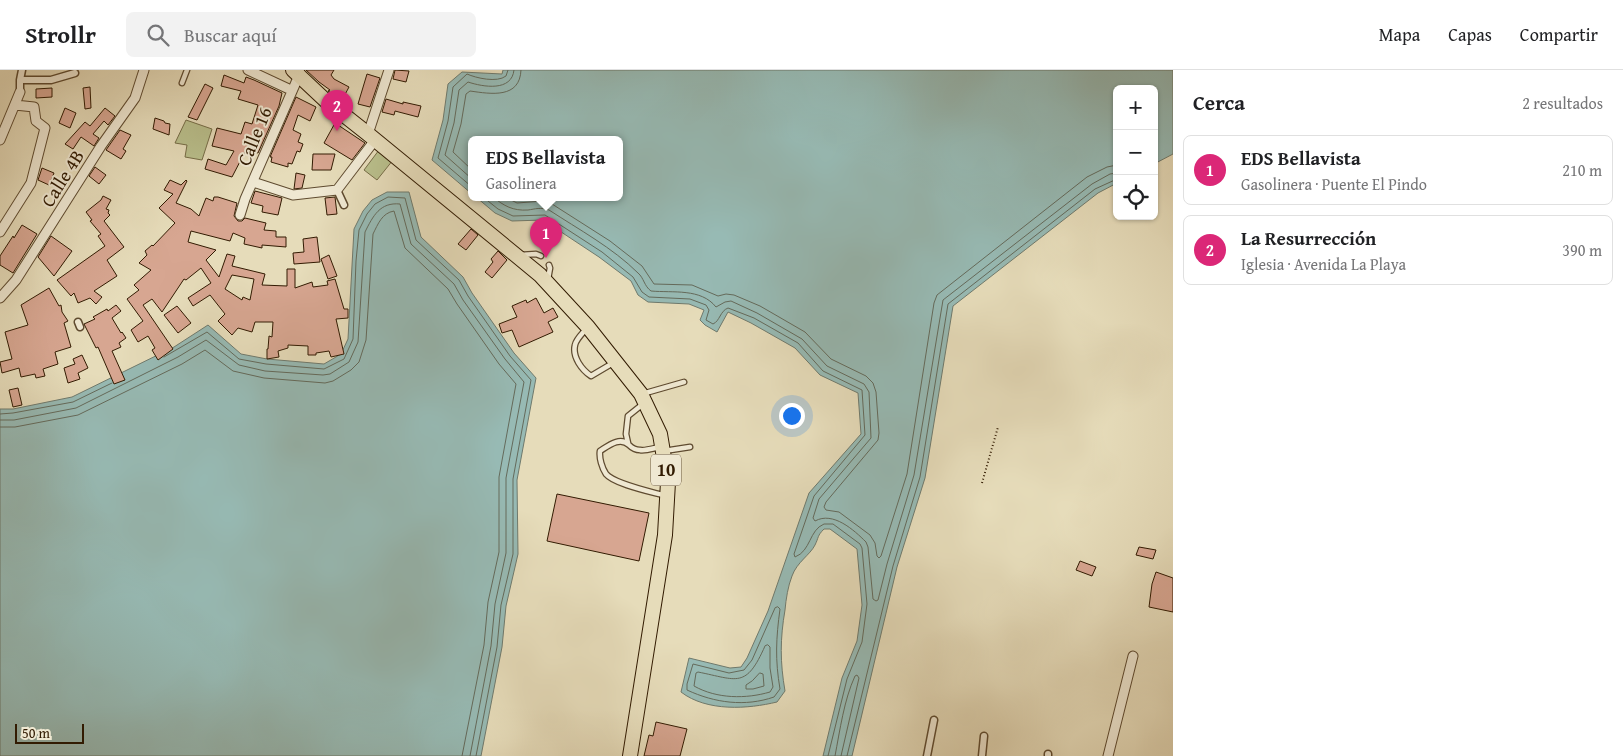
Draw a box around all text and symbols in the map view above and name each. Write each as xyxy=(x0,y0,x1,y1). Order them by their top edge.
search box xyxy=(126,12,476,57)
text: Strollr xyxy=(25,17,96,52)
icon: search xyxy=(144,21,172,49)
text: Buscar aquí xyxy=(184,21,277,49)
text: Mapa xyxy=(1379,21,1420,48)
text: Capas xyxy=(1448,21,1492,48)
text: Compartir xyxy=(1520,21,1598,48)
map controls xyxy=(1113,85,1158,220)
button: + xyxy=(1113,85,1158,130)
text: Cerca xyxy=(1193,87,1245,118)
pin: 2 xyxy=(321,90,353,131)
text: 2 resultados xyxy=(1522,91,1603,115)
street label: Calle 16 xyxy=(230,102,278,170)
button: − xyxy=(1113,130,1158,175)
popup xyxy=(468,136,623,201)
text: EDS Bellavista xyxy=(486,143,605,171)
street label: Calle 4B xyxy=(33,144,91,212)
text: EDS Bellavista xyxy=(1241,144,1361,172)
text: 1 xyxy=(1206,158,1214,182)
text: 210 m xyxy=(1562,158,1602,182)
text: Gasolinera xyxy=(486,171,557,195)
text: Gasolinera · Puente El Pindo xyxy=(1241,172,1427,196)
button: locate xyxy=(1113,175,1158,220)
pin: 1 xyxy=(530,217,562,258)
text: La Resurrección xyxy=(1241,224,1376,252)
text: 2 xyxy=(1206,238,1214,262)
text: 390 m xyxy=(1562,238,1602,262)
text: Iglesia · Avenida La Playa xyxy=(1241,252,1406,276)
your location xyxy=(779,403,805,429)
road number: 10 xyxy=(651,454,681,486)
scale bar xyxy=(15,721,84,744)
text: 50 m xyxy=(22,723,50,743)

